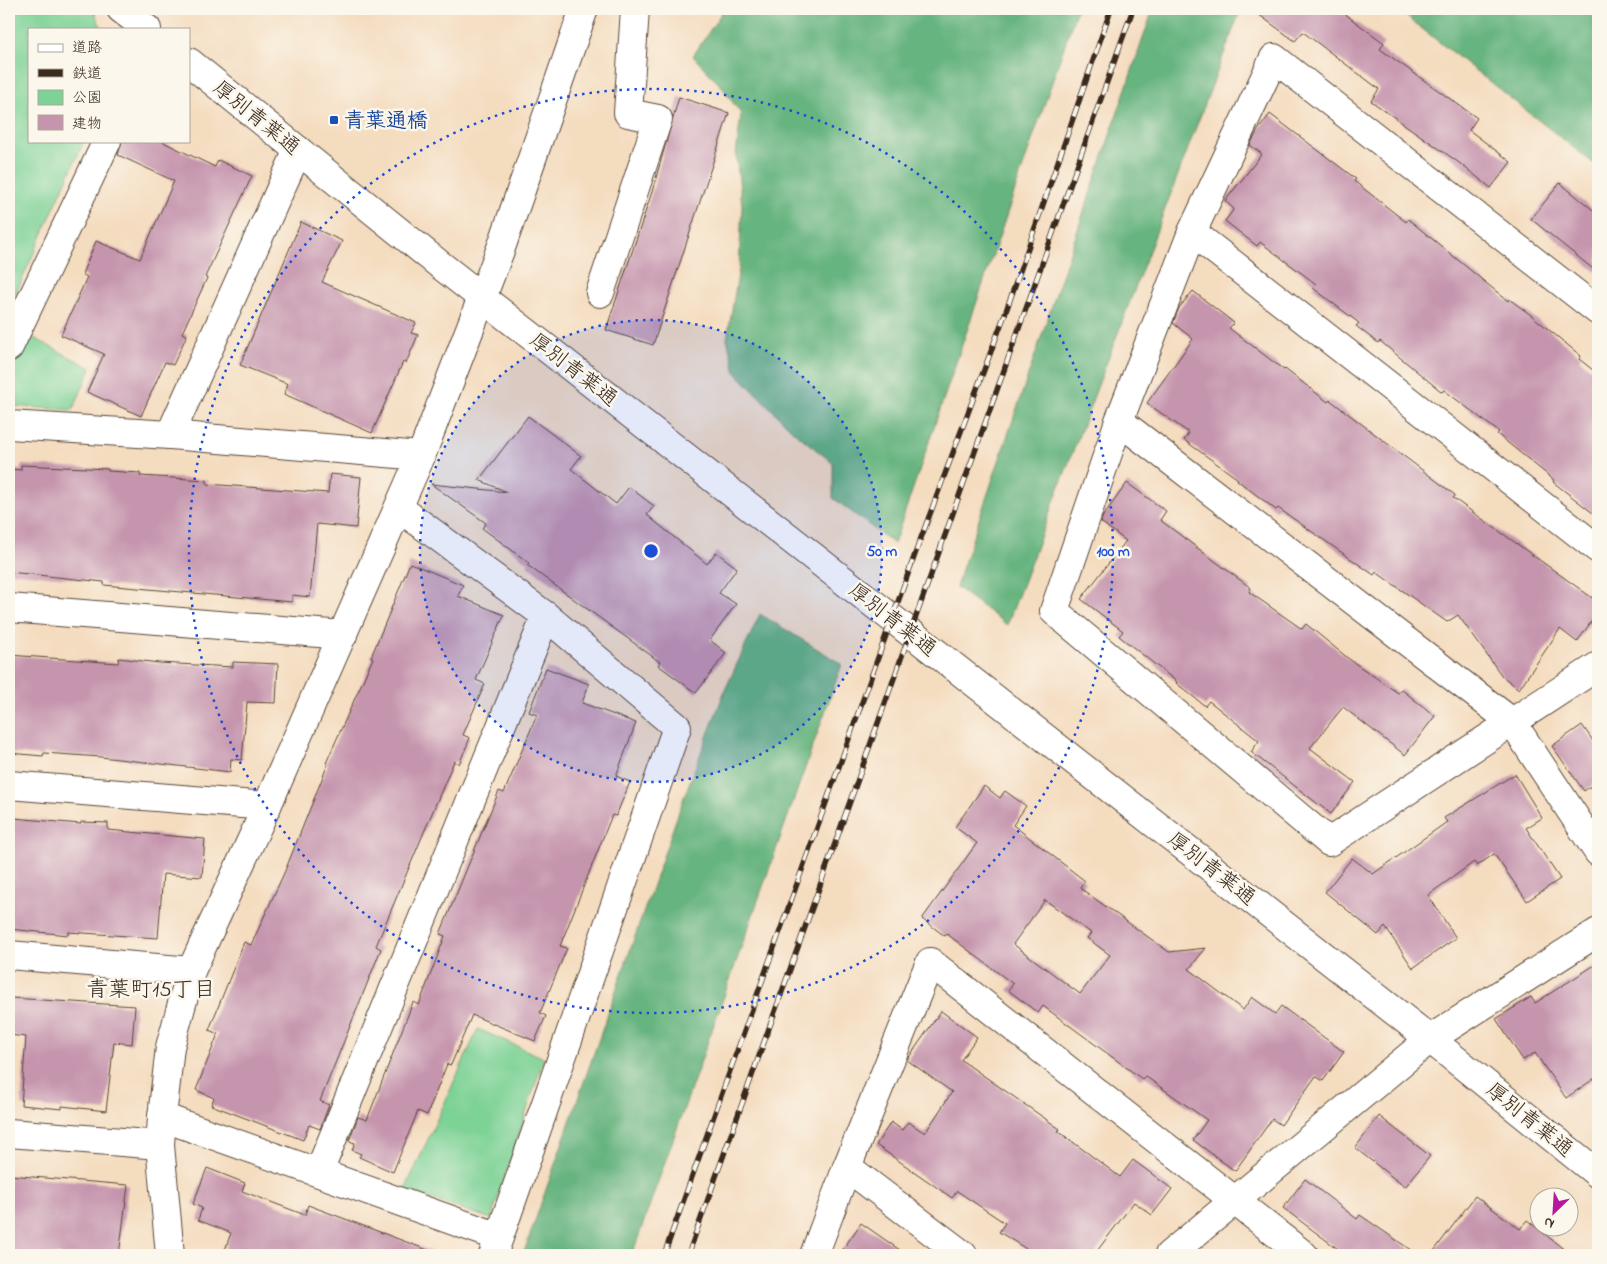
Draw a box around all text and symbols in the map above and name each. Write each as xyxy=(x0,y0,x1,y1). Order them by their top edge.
legend xyxy=(28,28,190,142)
text: 道路 xyxy=(72,37,102,59)
text: 鉄道 xyxy=(72,63,102,85)
street label: 厚別青葉通 xyxy=(206,74,306,163)
text: 公園 xyxy=(72,87,102,109)
place label: 青葉通橋 xyxy=(344,107,428,137)
text: 建物 xyxy=(72,113,102,135)
marker: 青葉通橋 xyxy=(328,114,340,126)
street label: 厚別青葉通 xyxy=(522,326,623,415)
text: 50 m xyxy=(867,541,898,563)
text: 100 m xyxy=(1096,541,1130,563)
centre of rings xyxy=(642,542,660,560)
street label: 厚別青葉通 xyxy=(841,576,942,665)
street label: 厚別青葉通 xyxy=(1160,825,1261,914)
district label: 青葉町15丁目 xyxy=(86,975,216,1007)
street label: 厚別青葉通 xyxy=(1479,1076,1579,1165)
north arrow xyxy=(1530,1186,1580,1236)
text: N xyxy=(1540,1211,1558,1234)

